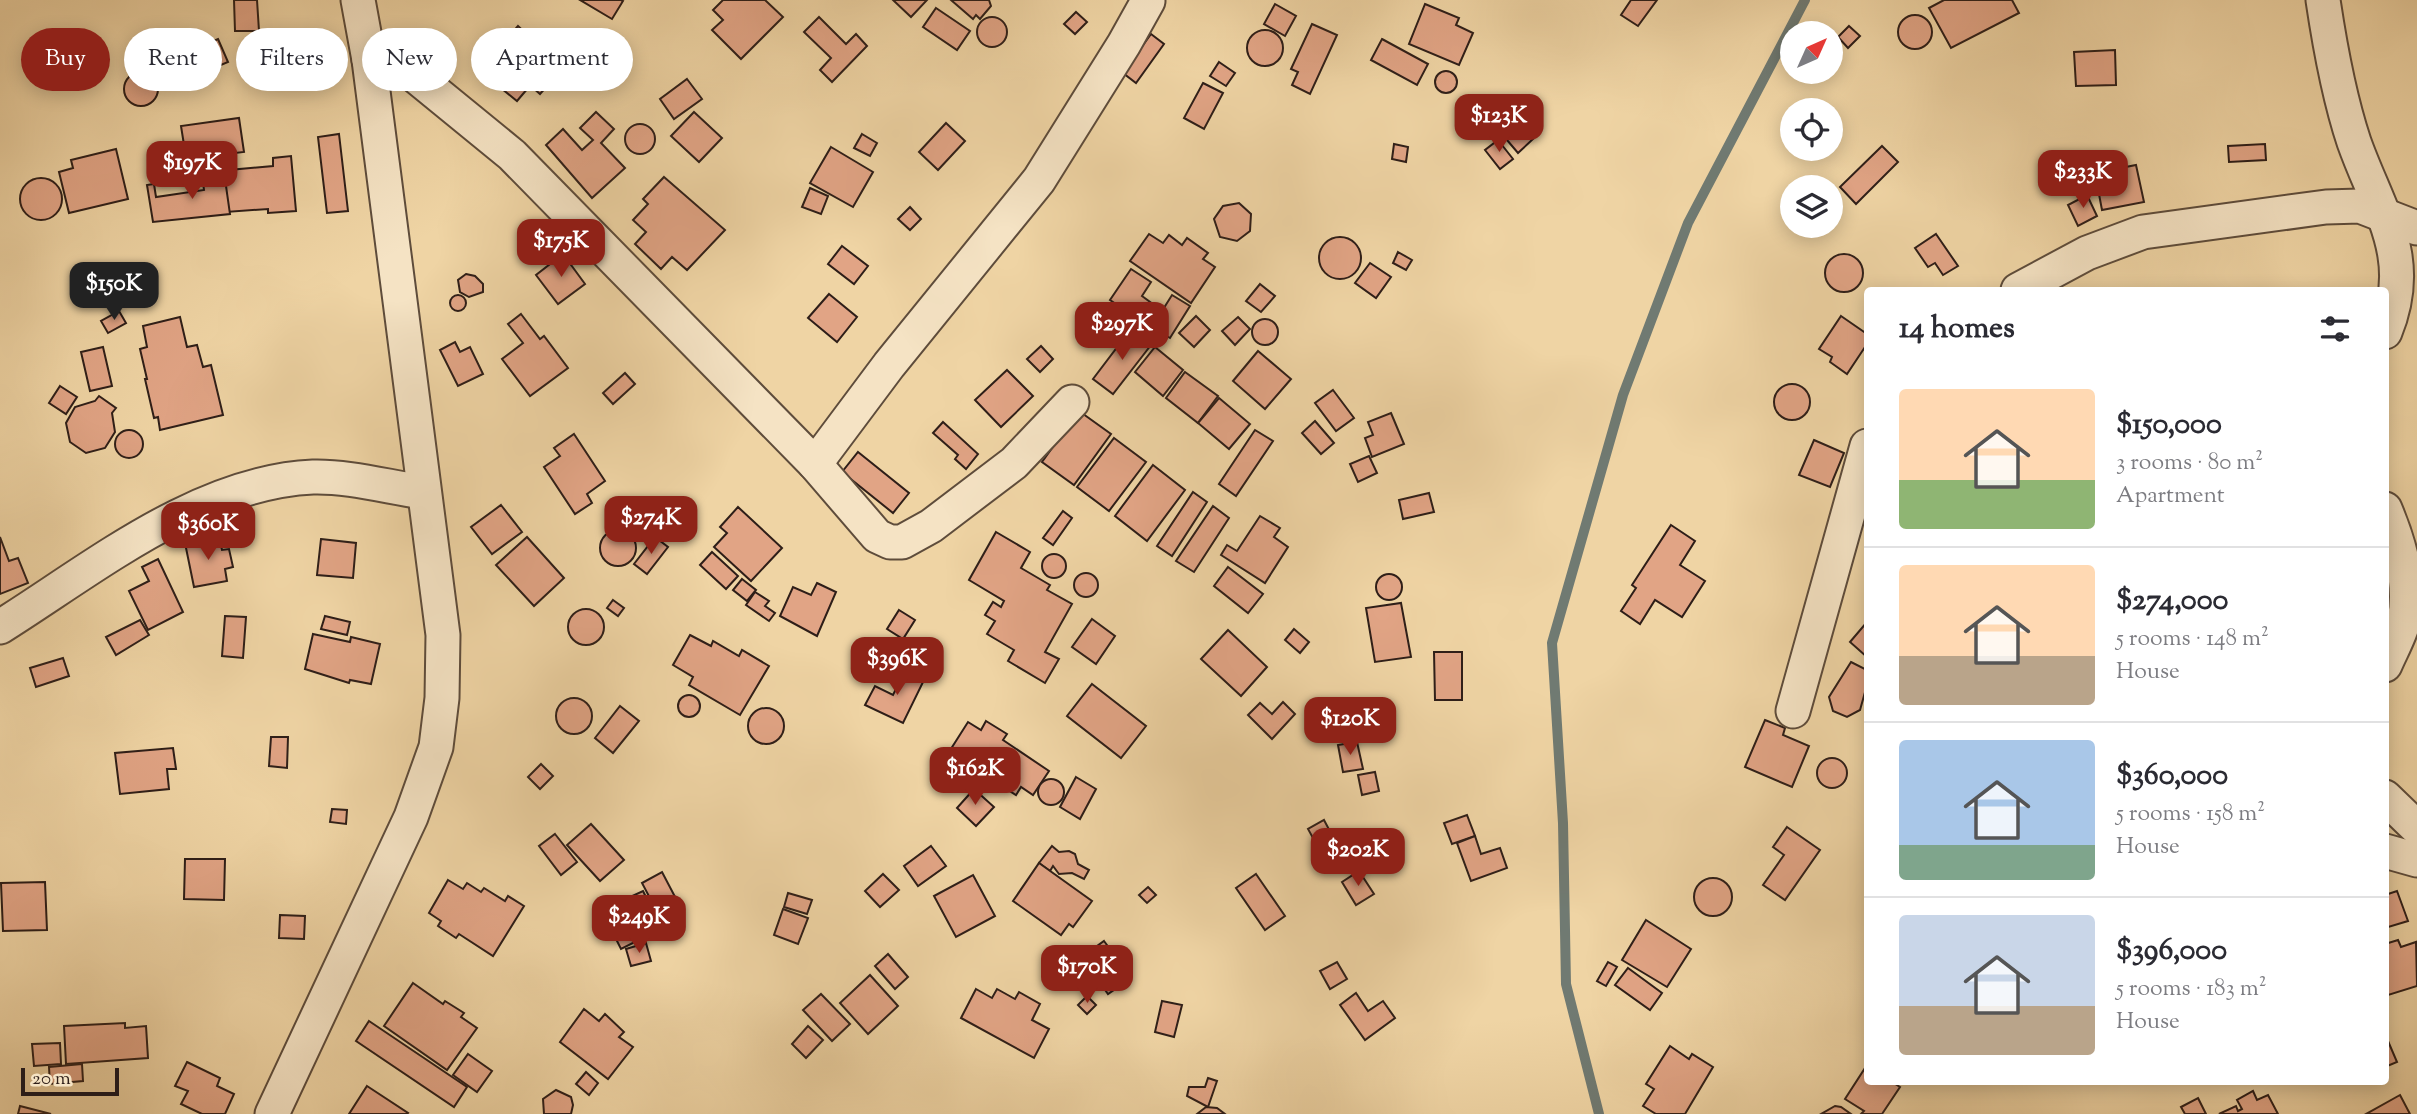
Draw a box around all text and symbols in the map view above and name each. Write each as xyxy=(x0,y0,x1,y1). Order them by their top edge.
north arrow xyxy=(1780,21,1843,84)
map controls xyxy=(1780,21,1843,238)
chip: Buy xyxy=(21,28,110,91)
chip: Rent xyxy=(124,28,222,91)
chip: Filters xyxy=(236,28,348,91)
chip: New xyxy=(362,28,457,91)
chip: Apartment xyxy=(471,28,633,91)
pin: $123K xyxy=(1450,94,1548,154)
button: locate xyxy=(1780,98,1843,161)
text: $123K xyxy=(1471,100,1527,133)
pin: $197K xyxy=(143,142,241,201)
text: $197K xyxy=(162,147,222,180)
pin: $233K xyxy=(2034,150,2132,210)
text: $233K xyxy=(2054,156,2112,189)
button: layers xyxy=(1780,175,1843,238)
pin: $175K xyxy=(512,219,610,279)
text: $175K xyxy=(533,225,589,258)
pin: $150K xyxy=(65,262,163,322)
text: $150K xyxy=(86,268,142,301)
pin: $297K xyxy=(1073,302,1171,362)
text: $297K xyxy=(1091,308,1153,341)
text: 14 homes xyxy=(1899,308,2015,351)
icon: filters xyxy=(2316,310,2354,348)
text: $150,000 xyxy=(2116,404,2222,447)
icon: home xyxy=(1955,417,2039,501)
text: 3 rooms · 80 m² xyxy=(2116,447,2263,480)
text: Apartment xyxy=(2116,480,2225,513)
pin: $274K xyxy=(602,496,700,556)
text: $274K xyxy=(620,502,682,535)
pin: $360K xyxy=(159,503,257,562)
text: $360K xyxy=(177,508,239,541)
text: $274,000 xyxy=(2116,580,2228,623)
icon: home xyxy=(1955,593,2039,677)
text: 5 rooms · 148 m² xyxy=(2116,623,2269,656)
pin: $396K xyxy=(848,638,946,697)
text: $396K xyxy=(867,643,927,676)
text: House xyxy=(2116,656,2180,689)
pin: $120K xyxy=(1301,698,1399,757)
text: $120K xyxy=(1320,703,1380,736)
pin: $162K xyxy=(926,748,1024,807)
text: $162K xyxy=(946,753,1004,786)
text: $360,000 xyxy=(2116,755,2228,798)
icon: home xyxy=(1955,768,2039,852)
text: 5 rooms · 158 m² xyxy=(2116,798,2265,831)
pin: $202K xyxy=(1309,828,1407,888)
text: House xyxy=(2116,831,2180,864)
text: $202K xyxy=(1327,834,1389,867)
pin: $249K xyxy=(590,895,688,955)
text: $249K xyxy=(608,901,670,934)
text: $396,000 xyxy=(2116,930,2227,973)
icon: home xyxy=(1955,943,2039,1027)
pin: $170K xyxy=(1038,946,1136,1005)
text: $170K xyxy=(1057,951,1117,984)
text: 5 rooms · 183 m² xyxy=(2116,973,2267,1006)
text: House xyxy=(2116,1006,2180,1039)
scale bar xyxy=(21,1065,119,1097)
text: 20 m xyxy=(32,1066,71,1093)

